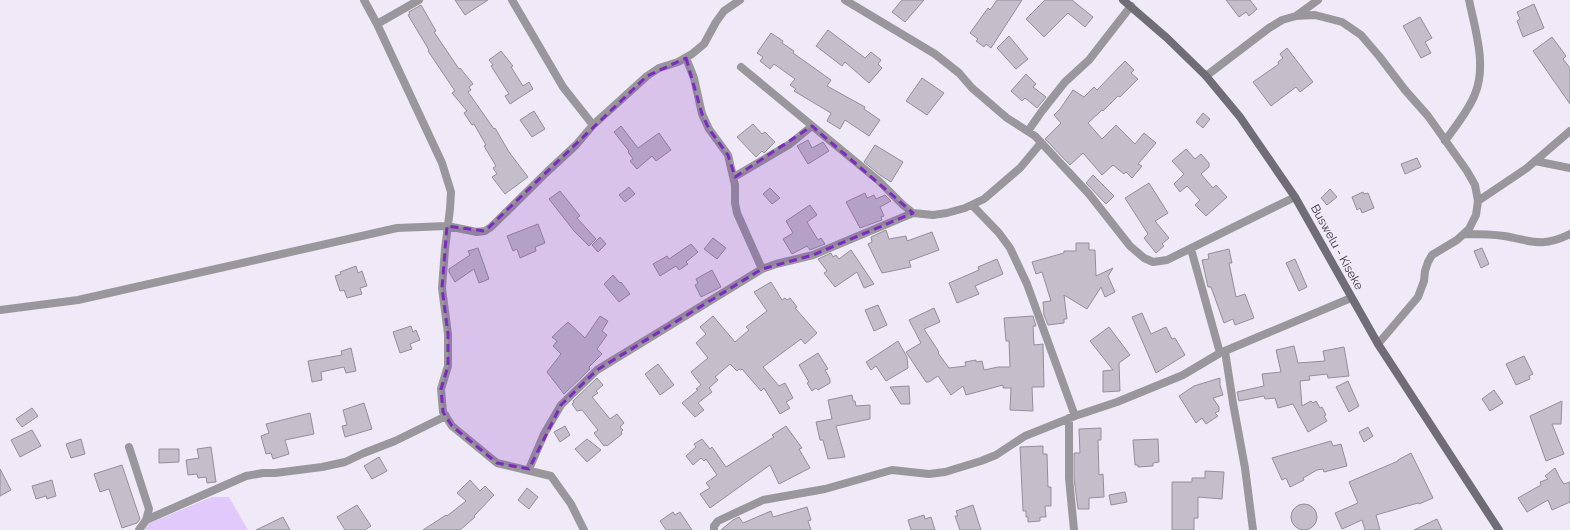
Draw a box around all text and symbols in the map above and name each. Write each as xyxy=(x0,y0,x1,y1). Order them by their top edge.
street label: Buswelu - Kiseke xyxy=(1308,202,1366,292)

